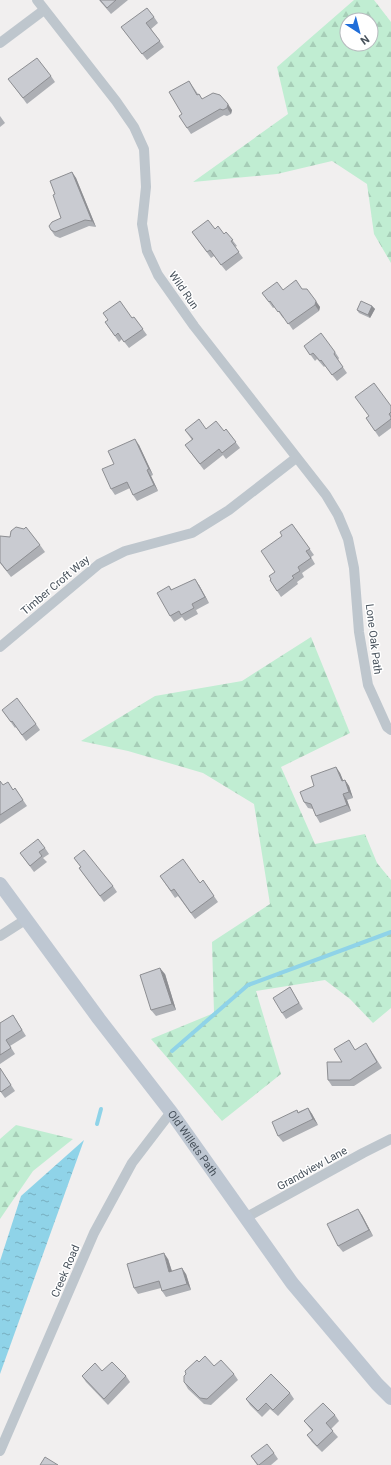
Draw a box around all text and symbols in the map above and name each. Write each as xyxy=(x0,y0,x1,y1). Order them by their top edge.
north arrow xyxy=(339,12,379,52)
text: N xyxy=(357,32,372,47)
street label: Wild Run xyxy=(166,269,201,312)
street label: Timber Croft Way xyxy=(18,552,93,618)
street label: Lone Oak Path xyxy=(363,603,384,675)
street label: Old Willets Path xyxy=(165,1108,220,1179)
street label: Grandview Lane xyxy=(275,1144,350,1193)
street label: Creek Road xyxy=(49,1243,82,1300)

